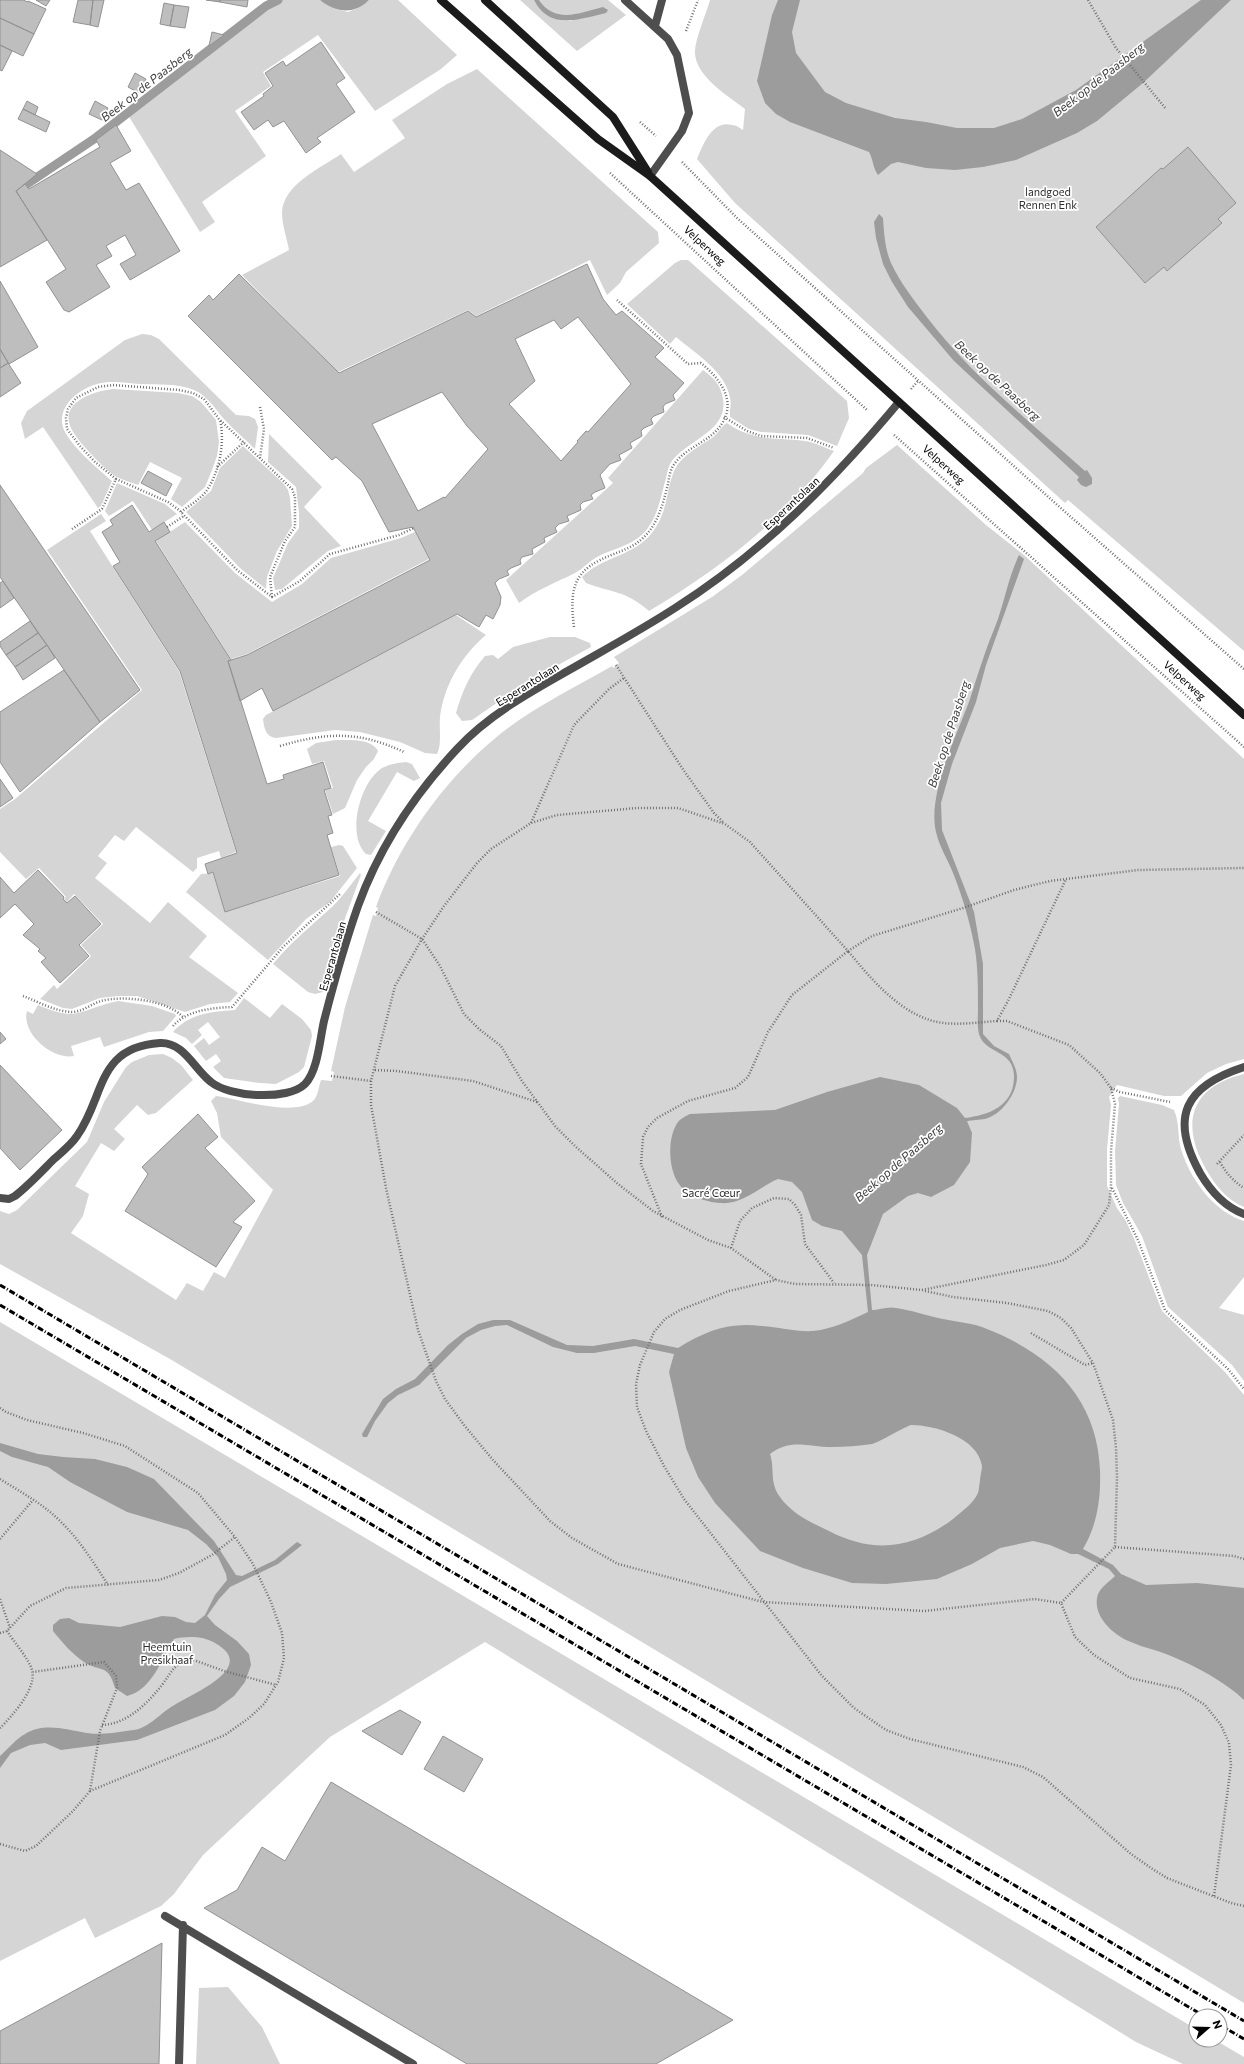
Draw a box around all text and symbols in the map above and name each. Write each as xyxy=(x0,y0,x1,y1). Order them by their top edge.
water label: Beek op de Paasberg xyxy=(1050,39,1147,119)
water label: Beek op de Paasberg xyxy=(98,44,195,124)
park label: landgoed Rennen Enk xyxy=(1019,185,1077,211)
street label: Velperweg xyxy=(681,222,729,268)
water label: Beek op de Paasberg xyxy=(952,337,1044,424)
street label: Velperweg xyxy=(920,442,968,486)
street label: Esperantolaan xyxy=(760,474,822,532)
street label: Velperweg xyxy=(1161,658,1209,702)
street label: Esperantolaan xyxy=(493,659,561,709)
water label: Beek op de Paasberg xyxy=(924,678,972,789)
street label: Esperantolaan xyxy=(316,920,348,992)
water label: Beek op de Paasberg xyxy=(851,1120,945,1204)
park label: Sacré Cœur xyxy=(682,1186,741,1199)
park label: Heemtuin Presikhaaf xyxy=(141,1640,194,1666)
north arrow xyxy=(1188,2008,1228,2048)
text: N xyxy=(1210,2018,1225,2031)

